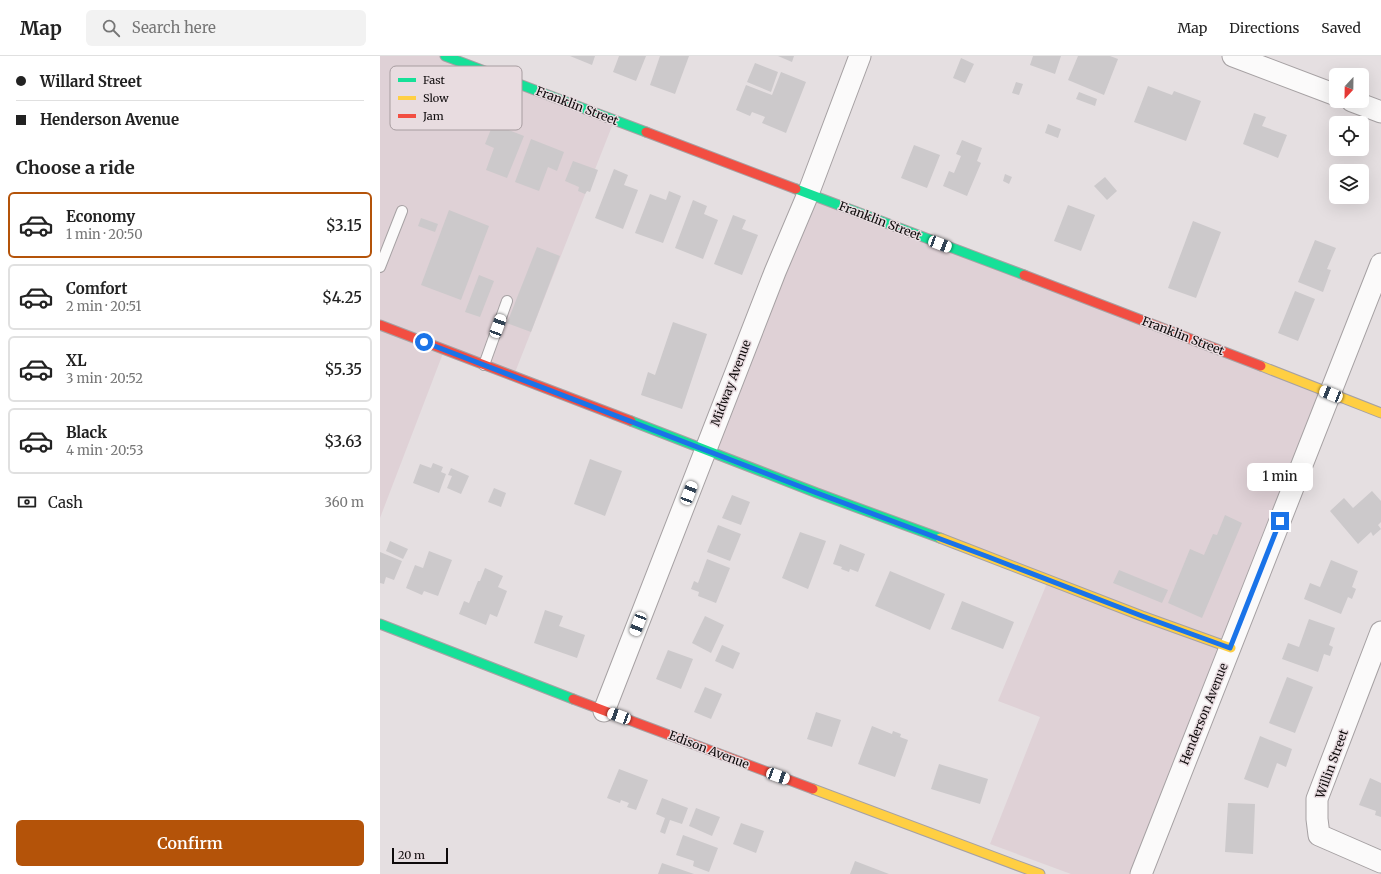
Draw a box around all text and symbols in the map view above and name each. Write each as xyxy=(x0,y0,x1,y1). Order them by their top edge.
search box xyxy=(86,10,366,46)
text: Map xyxy=(20,16,62,40)
icon: search xyxy=(100,17,122,39)
text: Search here xyxy=(132,18,216,37)
text: Map xyxy=(1177,19,1207,37)
text: Directions xyxy=(1229,19,1299,37)
text: Saved xyxy=(1321,19,1361,37)
legend xyxy=(390,66,522,130)
north arrow xyxy=(1329,68,1369,108)
map controls xyxy=(1329,68,1369,204)
text: Willard Street xyxy=(40,72,142,91)
text: Fast xyxy=(423,73,446,87)
street label: Franklin Street xyxy=(534,83,621,128)
text: Slow xyxy=(423,91,449,105)
text: Jam xyxy=(422,109,444,123)
text: Henderson Avenue xyxy=(40,110,179,129)
button: locate xyxy=(1329,116,1369,156)
text: Choose a ride xyxy=(16,156,135,179)
button: layers xyxy=(1329,164,1369,204)
street label: Franklin Street xyxy=(837,198,924,243)
icon: car xyxy=(18,207,54,243)
text: Economy xyxy=(66,207,135,226)
text: $3.15 xyxy=(326,216,362,235)
text: 1 min · 20:50 xyxy=(66,226,143,243)
car xyxy=(927,234,953,254)
icon: car xyxy=(18,279,54,315)
text: Comfort xyxy=(66,279,127,298)
text: $4.25 xyxy=(322,288,362,307)
text: 2 min · 20:51 xyxy=(66,298,141,315)
car xyxy=(488,313,508,339)
street label: Franklin Street xyxy=(1140,313,1227,358)
route start xyxy=(415,333,433,351)
street label: Midway Avenue xyxy=(707,338,754,428)
icon: car xyxy=(18,351,54,387)
text: XL xyxy=(66,351,87,370)
text: $5.35 xyxy=(325,360,362,379)
text: 3 min · 20:52 xyxy=(66,370,143,387)
car xyxy=(1318,384,1344,404)
icon: car xyxy=(18,423,54,459)
text: Black xyxy=(66,423,107,442)
text: $3.63 xyxy=(324,432,362,451)
text: 4 min · 20:53 xyxy=(66,442,143,459)
callout: 1 min xyxy=(1247,463,1313,491)
text: 1 min xyxy=(1263,468,1297,485)
car xyxy=(679,480,699,506)
icon: cash xyxy=(16,491,38,513)
text: Cash xyxy=(48,493,83,512)
text: 360 m xyxy=(325,494,364,511)
route end xyxy=(1271,512,1289,530)
car xyxy=(628,611,648,637)
street label: Henderson Avenue xyxy=(1176,661,1231,767)
car xyxy=(606,706,632,726)
street label: Edison Avenue xyxy=(667,727,751,772)
street label: Willin Street xyxy=(1312,727,1351,801)
car xyxy=(765,766,791,786)
button: Confirm xyxy=(16,820,364,866)
scale bar xyxy=(392,846,448,865)
text: 20 m xyxy=(398,848,425,862)

